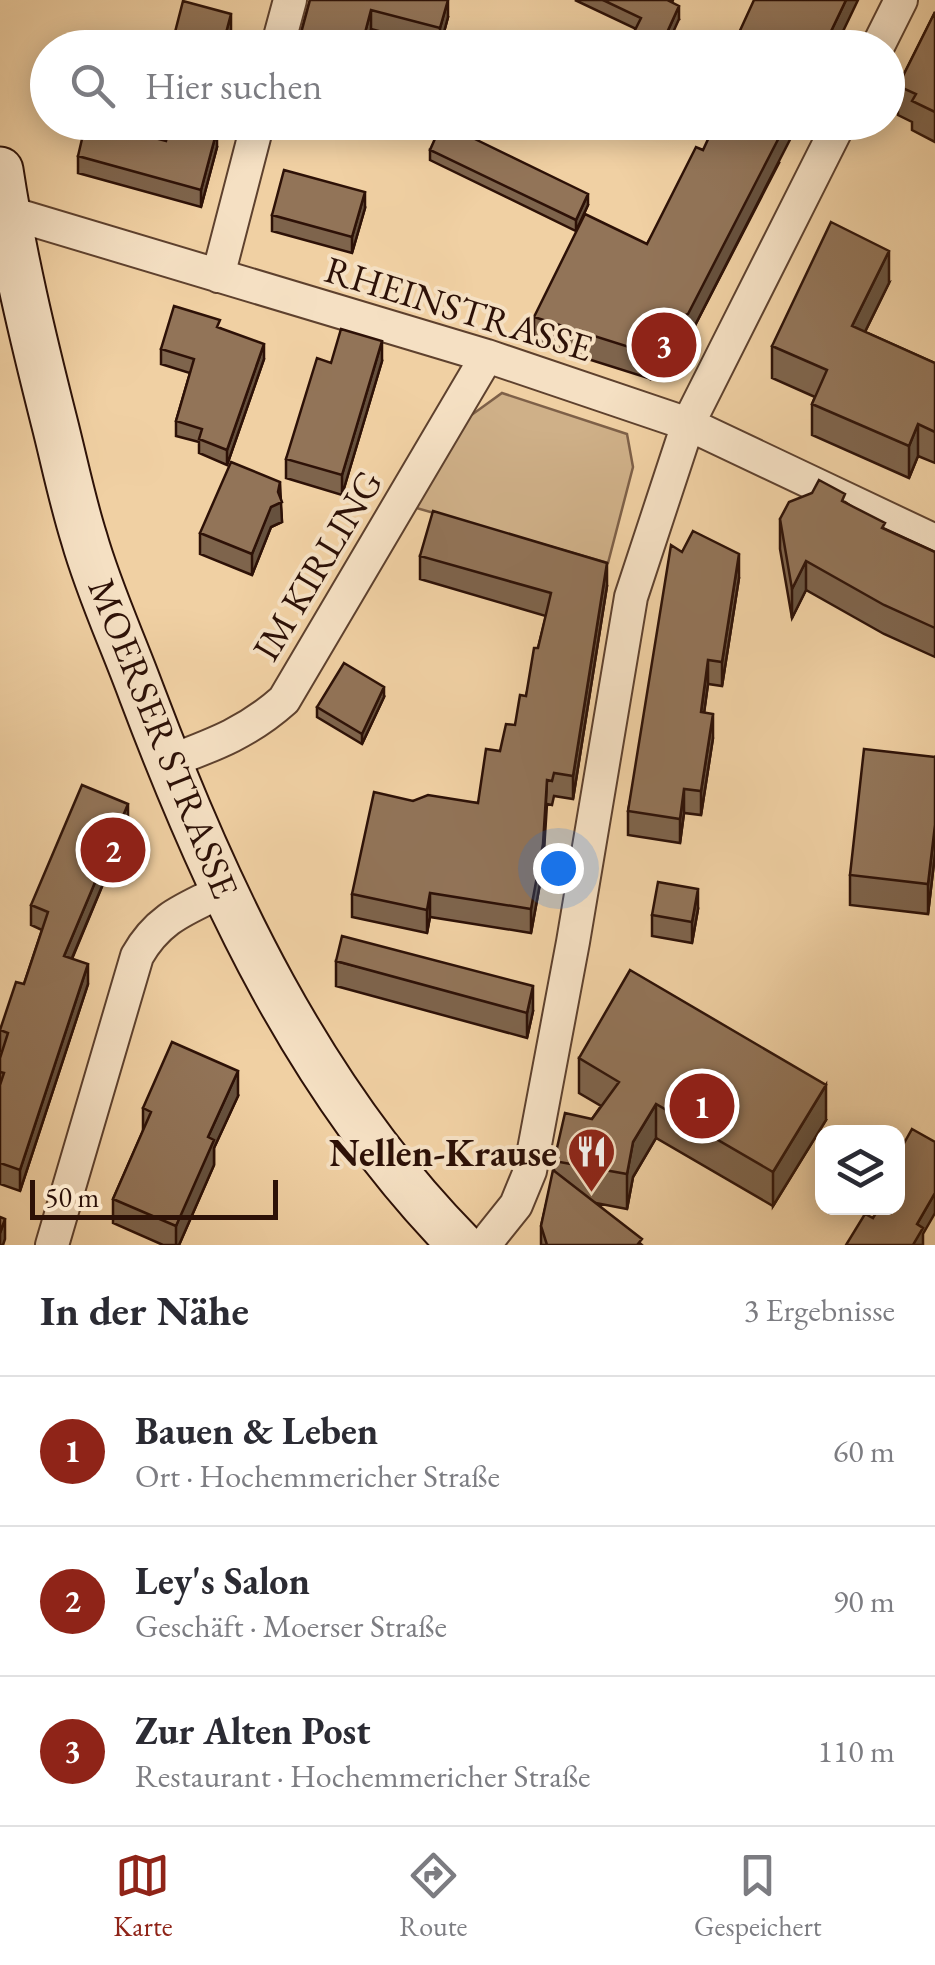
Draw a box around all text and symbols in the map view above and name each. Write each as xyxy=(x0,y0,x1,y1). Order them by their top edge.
search box xyxy=(30,30,905,140)
icon: search xyxy=(65,58,120,113)
text: Hier suchen xyxy=(145,61,322,110)
street label: RHEINSTRASSE xyxy=(319,244,599,372)
pin: 3 xyxy=(632,308,696,382)
street label: IM KIRLING xyxy=(241,461,393,669)
street label: MOERSER STRASSE xyxy=(78,571,250,905)
pin: 2 xyxy=(80,812,146,888)
your location xyxy=(533,843,584,894)
pin: 1 xyxy=(670,1068,734,1144)
map controls xyxy=(815,1125,905,1215)
button: layers xyxy=(815,1125,905,1215)
restaurant icon: Nellen-Krause xyxy=(566,1126,618,1194)
place label: Nellen-Krause xyxy=(329,1128,557,1177)
scale bar xyxy=(30,1175,278,1220)
text: 50 m xyxy=(45,1179,99,1215)
text: In der Nähe xyxy=(40,1283,249,1338)
text: 3 Ergebnisse xyxy=(744,1289,895,1331)
text: Bauen & Leben xyxy=(135,1406,378,1455)
text: 1 xyxy=(64,1430,81,1472)
text: 60 m xyxy=(833,1430,895,1472)
text: Ort · Hochemmericher Straße xyxy=(135,1455,500,1497)
text: Ley's Salon xyxy=(135,1556,310,1605)
text: 2 xyxy=(64,1580,81,1622)
text: 90 m xyxy=(833,1580,895,1622)
text: Geschäft · Moerser Straße xyxy=(135,1605,447,1647)
text: Zur Alten Post xyxy=(135,1706,371,1755)
text: 3 xyxy=(64,1730,81,1772)
text: 110 m xyxy=(818,1730,895,1772)
text: Restaurant · Hochemmericher Straße xyxy=(135,1755,591,1797)
tab: Karte xyxy=(113,1848,173,1944)
tab: Route xyxy=(399,1848,468,1944)
tab: Gespeichert xyxy=(694,1848,822,1944)

